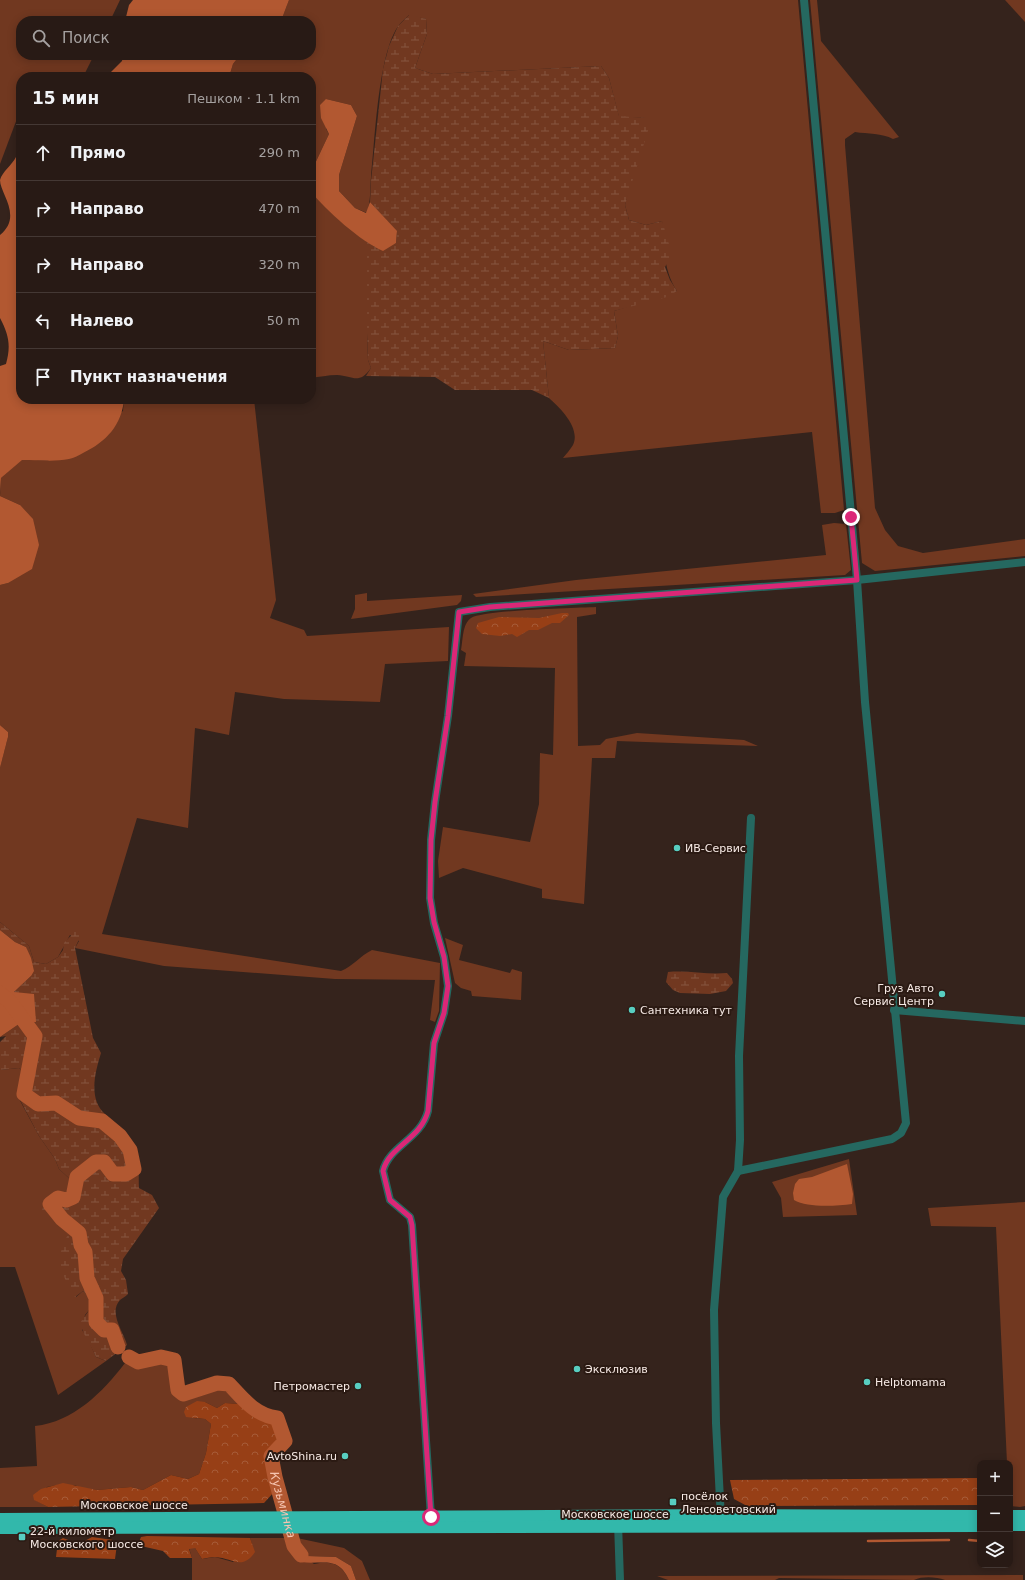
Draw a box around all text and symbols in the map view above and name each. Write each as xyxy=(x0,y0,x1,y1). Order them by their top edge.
search box xyxy=(16,16,316,60)
icon: search xyxy=(30,27,52,49)
text: Поиск xyxy=(62,29,110,47)
text: 15 мин xyxy=(32,88,99,108)
text: Пешком · 1.1 km xyxy=(187,91,300,106)
icon: ahead xyxy=(32,142,54,164)
text: Прямо xyxy=(70,144,126,162)
text: 290 m xyxy=(258,145,300,160)
icon: right xyxy=(32,198,54,220)
text: Направо xyxy=(70,200,144,218)
text: 470 m xyxy=(258,201,300,216)
icon: right xyxy=(32,254,54,276)
text: Направо xyxy=(70,256,144,274)
text: 320 m xyxy=(258,257,300,272)
icon: left xyxy=(32,310,54,332)
text: Налево xyxy=(70,312,134,330)
text: 50 m xyxy=(267,313,300,328)
icon: arrive xyxy=(32,366,54,388)
text: Пункт назначения xyxy=(70,368,227,386)
route end xyxy=(842,508,860,526)
place label: ИВ-Сервис xyxy=(685,842,746,855)
marker: ИВ-Сервис xyxy=(672,843,682,853)
place label: Груз Авто Сервис Центр xyxy=(854,982,934,1008)
marker: Груз Авто Сервис Центр xyxy=(937,989,947,999)
place label: Сантехника тут xyxy=(640,1004,732,1017)
marker: Сантехника тут xyxy=(627,1005,637,1015)
place label: Эксклюзив xyxy=(585,1363,648,1376)
marker: Эксклюзив xyxy=(572,1364,582,1374)
place label: Helptomama xyxy=(875,1376,946,1389)
marker: Helptomama xyxy=(862,1377,872,1387)
place label: Петромастер xyxy=(274,1380,350,1393)
marker: Петромастер xyxy=(353,1381,363,1391)
place label: AvtoShina.ru xyxy=(267,1450,337,1463)
marker: AvtoShina.ru xyxy=(340,1451,350,1461)
map controls xyxy=(977,1460,1013,1568)
button: + xyxy=(977,1460,1013,1496)
water label: Кузьминка xyxy=(267,1470,299,1540)
place label: посёлок Ленсоветовский xyxy=(681,1490,776,1516)
button: − xyxy=(977,1496,1013,1532)
marker: посёлок Ленсоветовский xyxy=(668,1497,678,1507)
street label: Московское шоссе xyxy=(80,1499,188,1512)
route start xyxy=(422,1508,440,1526)
street label: Московское шоссе xyxy=(561,1508,669,1521)
place label: 22-й километр Московского шоссе xyxy=(30,1525,143,1551)
marker: 22-й километр Московского шоссе xyxy=(17,1532,27,1542)
button: layers xyxy=(977,1532,1013,1568)

